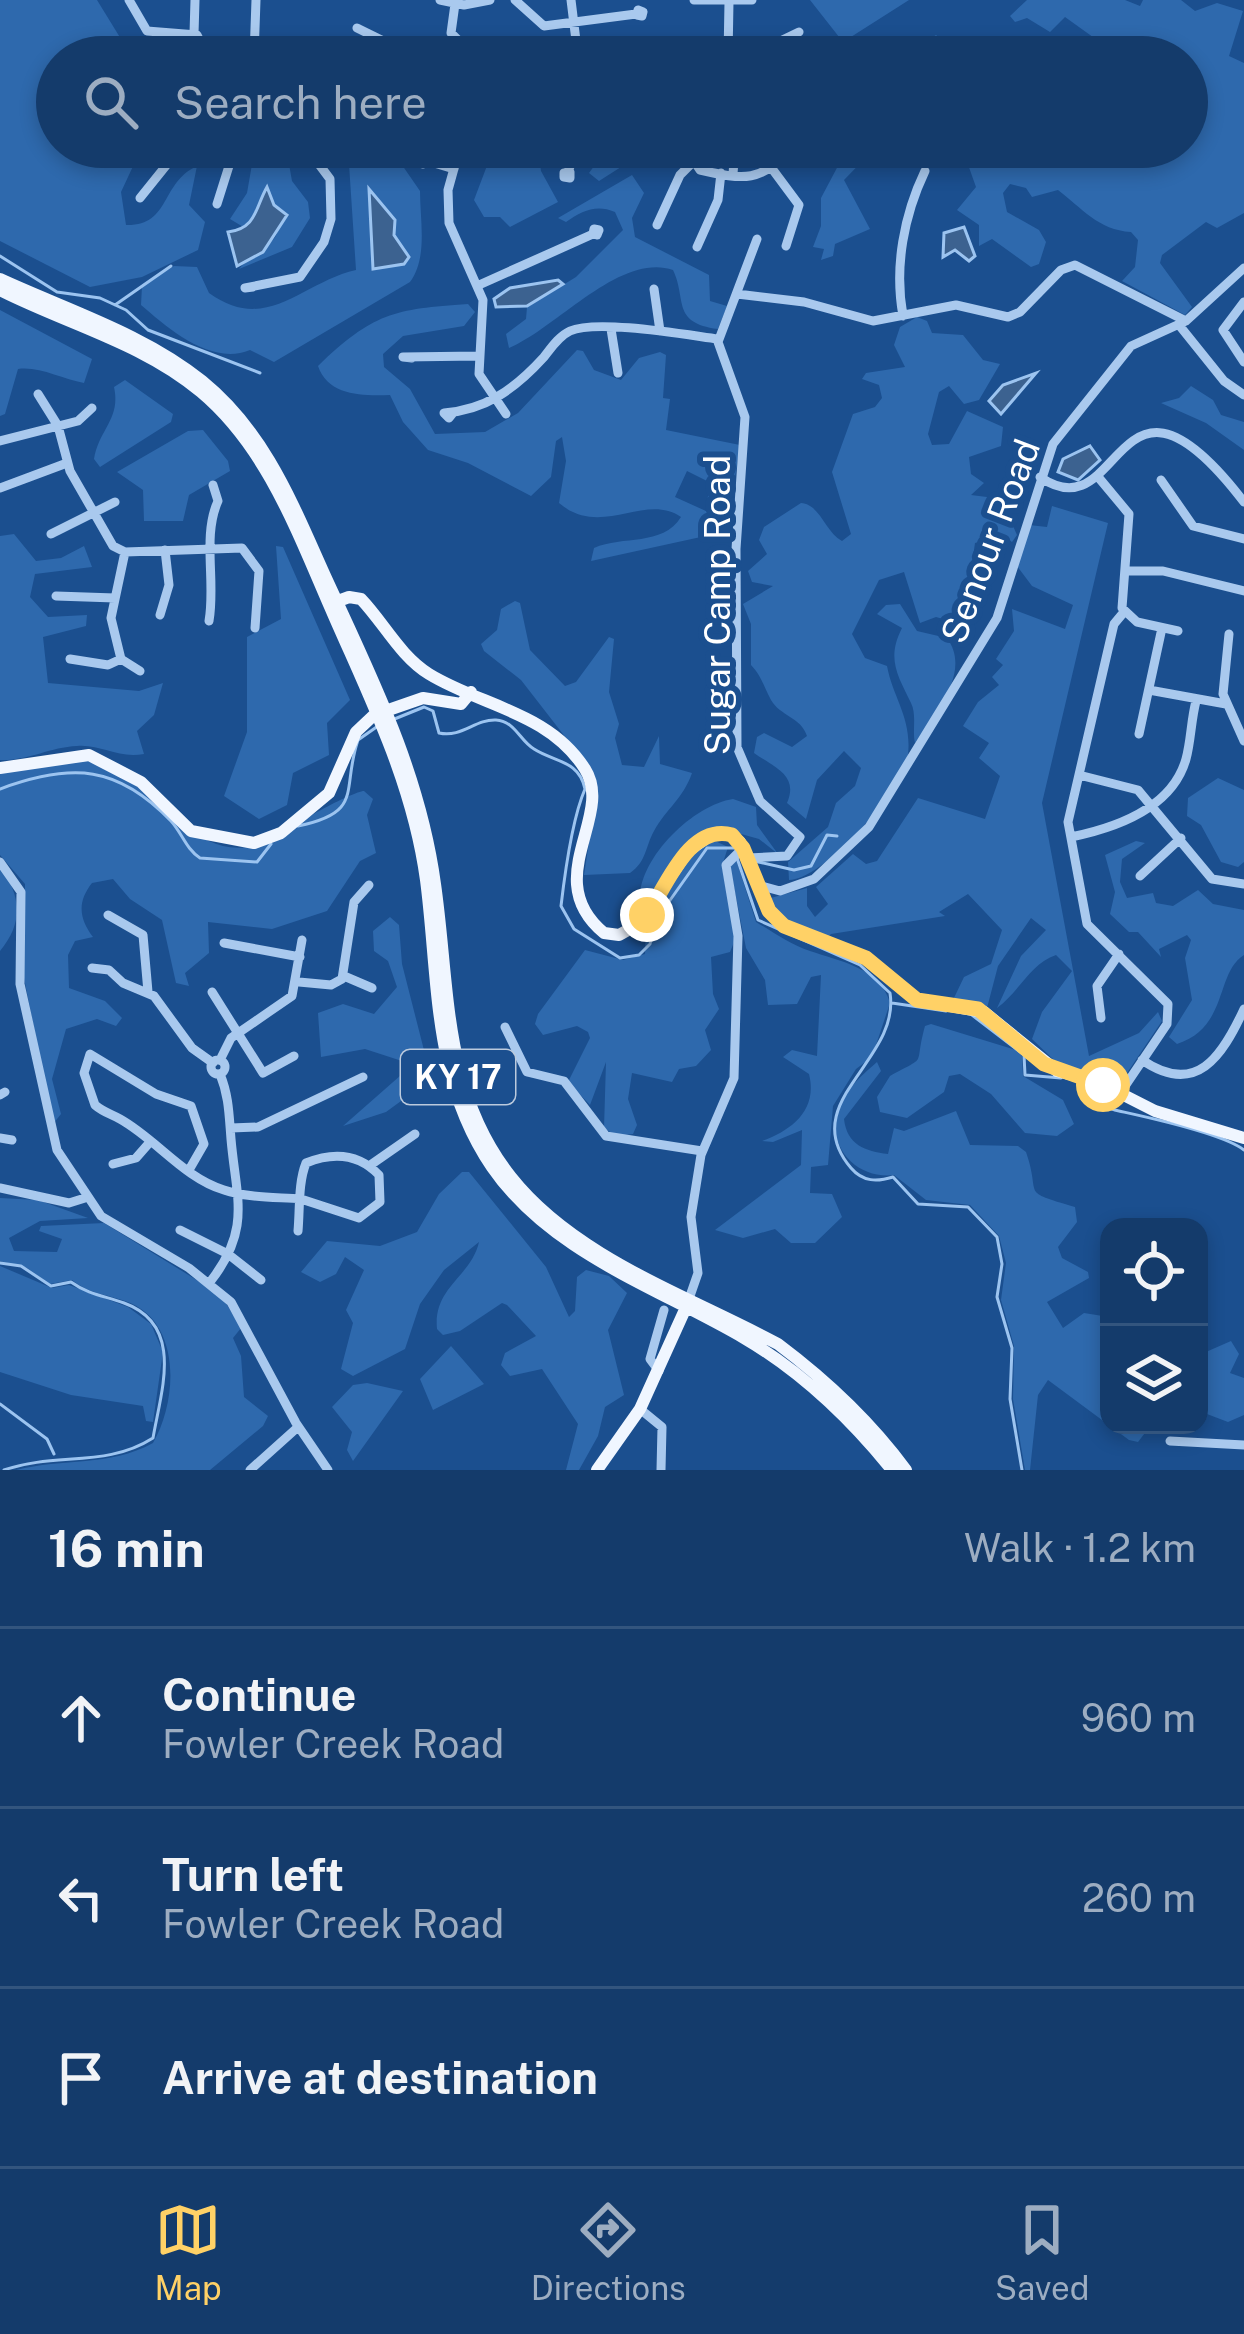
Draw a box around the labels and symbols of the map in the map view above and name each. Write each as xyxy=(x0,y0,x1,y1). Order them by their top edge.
street label: Senour Road xyxy=(932,433,1048,649)
street label: Sugar Camp Road xyxy=(696,455,738,755)
route end xyxy=(620,888,674,942)
road number: KY 17 xyxy=(401,1050,515,1104)
route start xyxy=(1076,1058,1130,1112)

